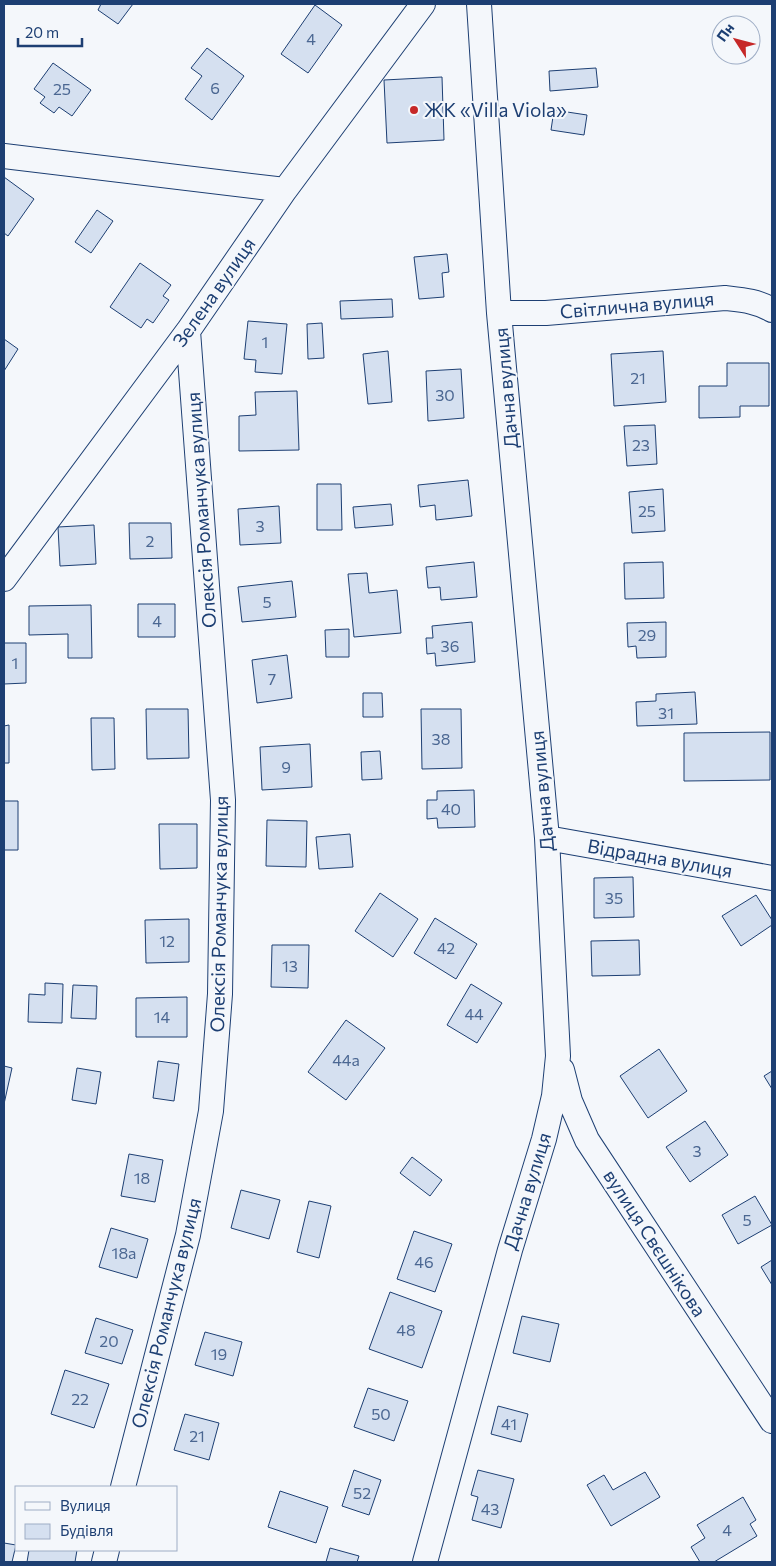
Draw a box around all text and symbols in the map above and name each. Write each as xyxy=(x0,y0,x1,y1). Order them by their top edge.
scale bar xyxy=(18,15,81,47)
north arrow xyxy=(711,15,761,65)
text: Пн xyxy=(713,20,737,45)
text: 20 m xyxy=(25,23,59,41)
house number: 4 xyxy=(306,29,316,48)
house number: 6 xyxy=(210,78,220,97)
house number: 25 xyxy=(53,79,71,98)
place label: ЖК «Villa Viola» xyxy=(424,98,567,121)
marker: ЖК «Villa Viola» xyxy=(408,104,420,116)
street label: Зелена вулиця xyxy=(167,233,260,351)
street label: Світлична вулиця xyxy=(559,286,715,323)
street label: Дачна вулиця xyxy=(489,327,522,449)
house number: 1 xyxy=(262,332,268,351)
house number: 21 xyxy=(630,368,646,387)
house number: 30 xyxy=(435,385,455,404)
street label: Олексія Романчука вулиця xyxy=(181,391,220,629)
house number: 23 xyxy=(632,435,650,454)
house number: 25 xyxy=(638,501,656,520)
house number: 3 xyxy=(255,516,265,535)
house number: 2 xyxy=(146,531,155,550)
house number: 5 xyxy=(262,592,272,611)
house number: 4 xyxy=(152,611,162,630)
house number: 29 xyxy=(638,625,656,644)
house number: 36 xyxy=(441,636,459,655)
house number: 1 xyxy=(12,653,18,672)
house number: 7 xyxy=(268,669,276,688)
house number: 31 xyxy=(658,703,674,722)
house number: 38 xyxy=(432,729,450,748)
street label: Дачна вулиця xyxy=(525,730,558,852)
house number: 9 xyxy=(281,757,291,776)
street label: Олексія Романчука вулиця xyxy=(205,795,232,1033)
house number: 40 xyxy=(441,799,461,818)
street label: Відрадна вулиця xyxy=(586,833,734,882)
house number: 35 xyxy=(605,888,623,907)
house number: 12 xyxy=(159,931,175,950)
house number: 42 xyxy=(437,938,455,957)
house number: 13 xyxy=(282,956,298,975)
house number: 44 xyxy=(464,1004,484,1023)
house number: 14 xyxy=(154,1007,171,1026)
house number: 44а xyxy=(332,1050,360,1069)
street label: Дачна вулиця xyxy=(498,1130,555,1252)
house number: 3 xyxy=(692,1141,702,1160)
street label: вулиця Свєшнікова xyxy=(599,1165,712,1321)
house number: 18 xyxy=(134,1168,150,1187)
street label: Олексія Романчука вулиця xyxy=(126,1195,205,1430)
house number: 5 xyxy=(742,1210,752,1229)
house number: 18а xyxy=(112,1243,136,1262)
house number: 46 xyxy=(414,1252,434,1271)
house number: 48 xyxy=(396,1320,416,1339)
house number: 20 xyxy=(99,1331,119,1350)
house number: 19 xyxy=(211,1344,227,1363)
house number: 22 xyxy=(71,1389,89,1408)
house number: 50 xyxy=(371,1404,391,1423)
house number: 41 xyxy=(501,1414,517,1433)
house number: 21 xyxy=(189,1426,205,1445)
house number: 52 xyxy=(353,1483,371,1502)
legend xyxy=(15,1486,178,1551)
text: Вулиця xyxy=(60,1496,111,1514)
house number: 43 xyxy=(481,1499,499,1518)
house number: 4 xyxy=(722,1520,732,1539)
text: Будівля xyxy=(60,1521,113,1539)

